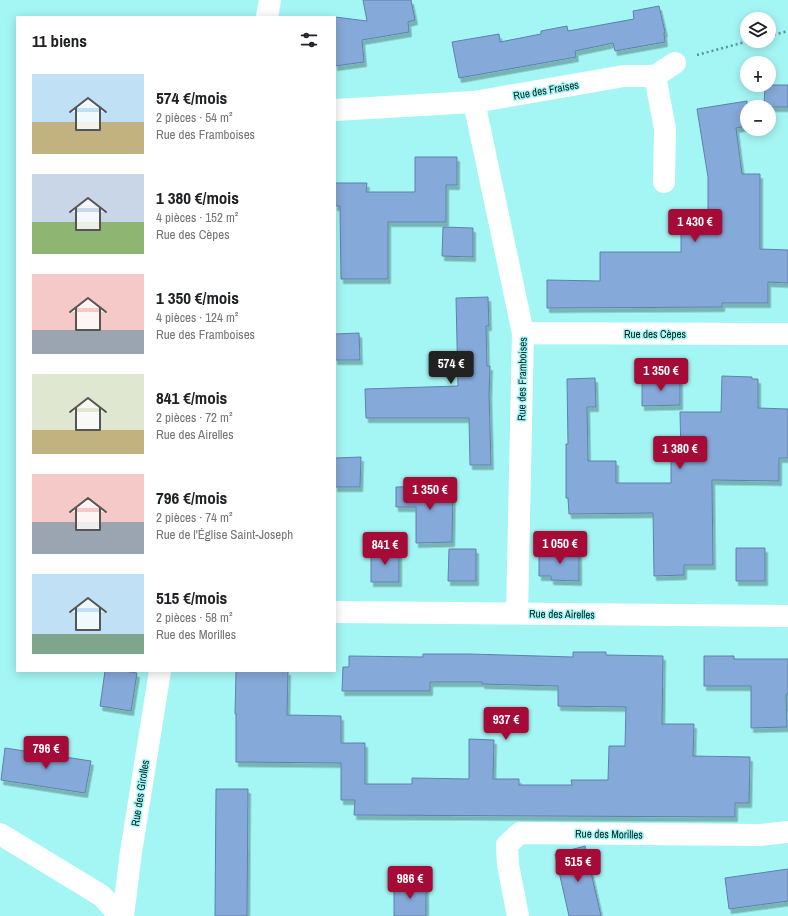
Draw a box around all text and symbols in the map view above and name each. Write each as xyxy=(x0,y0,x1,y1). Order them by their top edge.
map controls xyxy=(740,12,776,136)
button: layers xyxy=(740,12,776,48)
text: 11 biens xyxy=(32,29,87,52)
icon: filters xyxy=(298,29,320,51)
button: + xyxy=(740,56,776,92)
street label: Rue des Fraises xyxy=(512,77,580,103)
text: 574 €/mois xyxy=(156,86,227,109)
icon: home xyxy=(64,90,112,138)
button: − xyxy=(740,100,776,136)
text: 2 pièces · 54 m² xyxy=(156,109,232,126)
text: Rue des Framboises xyxy=(156,126,255,143)
text: 1 380 €/mois xyxy=(156,186,239,209)
icon: home xyxy=(64,190,112,238)
text: 4 pièces · 152 m² xyxy=(156,209,238,226)
pin: 1 430 € xyxy=(658,209,732,243)
text: 1 430 € xyxy=(677,213,713,230)
text: Rue des Cèpes xyxy=(156,226,229,243)
text: 1 350 €/mois xyxy=(156,286,239,309)
icon: home xyxy=(64,290,112,338)
text: 4 pièces · 124 m² xyxy=(156,309,238,326)
text: Rue des Framboises xyxy=(156,326,255,343)
street label: Rue des Cèpes xyxy=(624,327,687,341)
street label: Rue des Framboises xyxy=(514,337,530,421)
pin: 574 € xyxy=(423,351,479,385)
text: 574 € xyxy=(438,355,464,372)
pin: 1 350 € xyxy=(624,358,698,392)
text: 1 350 € xyxy=(643,362,679,379)
text: 841 €/mois xyxy=(156,386,227,409)
icon: home xyxy=(64,390,112,438)
text: 2 pièces · 72 m² xyxy=(156,409,232,426)
text: Rue des Airelles xyxy=(156,426,234,443)
pin: 1 380 € xyxy=(643,436,717,470)
text: 1 380 € xyxy=(662,440,698,457)
pin: 1 350 € xyxy=(393,477,467,511)
text: 1 350 € xyxy=(412,481,448,498)
text: 796 €/mois xyxy=(156,486,227,509)
icon: home xyxy=(64,490,112,538)
text: 2 pièces · 74 m² xyxy=(156,509,232,526)
text: Rue de l'Église Saint-Joseph xyxy=(156,526,293,543)
pin: 1 050 € xyxy=(523,531,597,565)
pin: 841 € xyxy=(357,532,413,566)
text: 1 050 € xyxy=(542,535,578,552)
text: 841 € xyxy=(372,536,398,553)
text: 515 €/mois xyxy=(156,586,227,609)
icon: home xyxy=(64,590,112,638)
street label: Rue des Airelles xyxy=(529,606,595,622)
text: 2 pièces · 58 m² xyxy=(156,609,232,626)
text: Rue des Morilles xyxy=(156,626,236,643)
pin: 937 € xyxy=(478,707,534,741)
text: 937 € xyxy=(493,711,519,728)
pin: 796 € xyxy=(18,736,74,770)
text: 796 € xyxy=(33,740,59,757)
street label: Rue des Girolles xyxy=(128,758,152,827)
street label: Rue des Morilles xyxy=(575,826,643,842)
pin: 515 € xyxy=(550,849,606,883)
text: 515 € xyxy=(565,853,591,870)
pin: 986 € xyxy=(382,866,438,900)
text: 986 € xyxy=(397,870,423,887)

